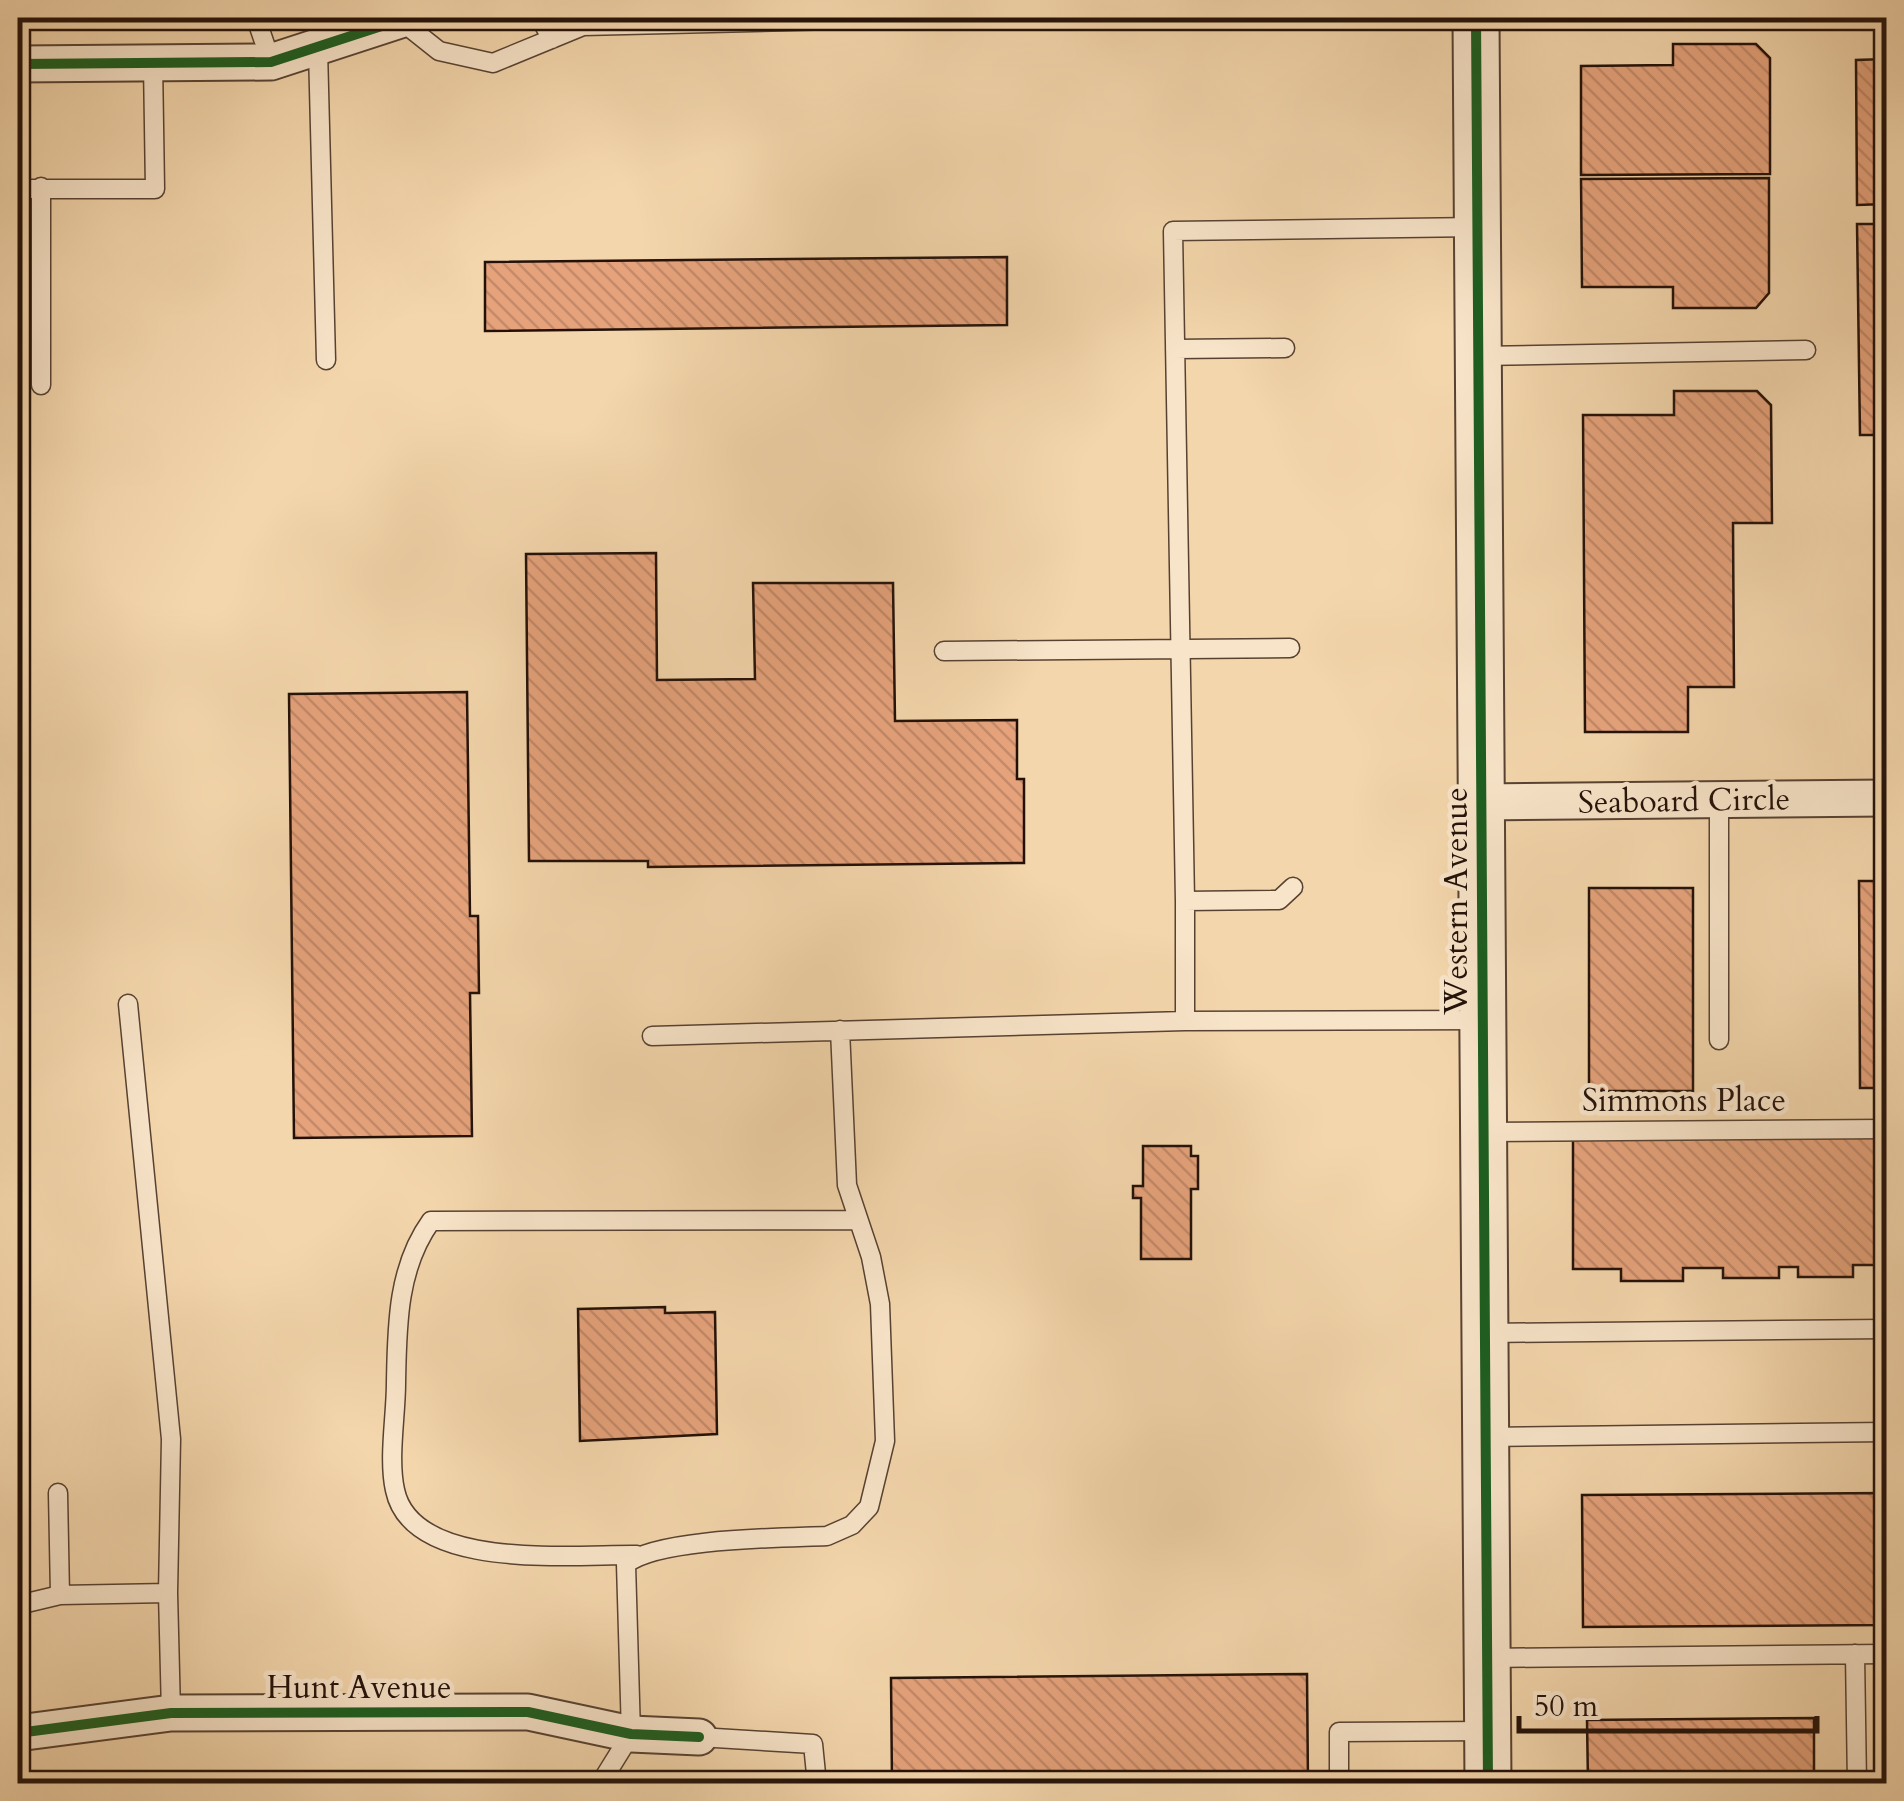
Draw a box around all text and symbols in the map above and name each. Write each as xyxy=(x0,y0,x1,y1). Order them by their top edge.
street label: Seaboard Circle xyxy=(1577,777,1791,825)
street label: Western Avenue xyxy=(1435,787,1479,1016)
street label: Simmons Place xyxy=(1582,1079,1786,1123)
street label: Hunt Avenue xyxy=(267,1666,451,1710)
scale bar xyxy=(1519,1671,1816,1733)
text: 50 m xyxy=(1534,1686,1599,1727)

